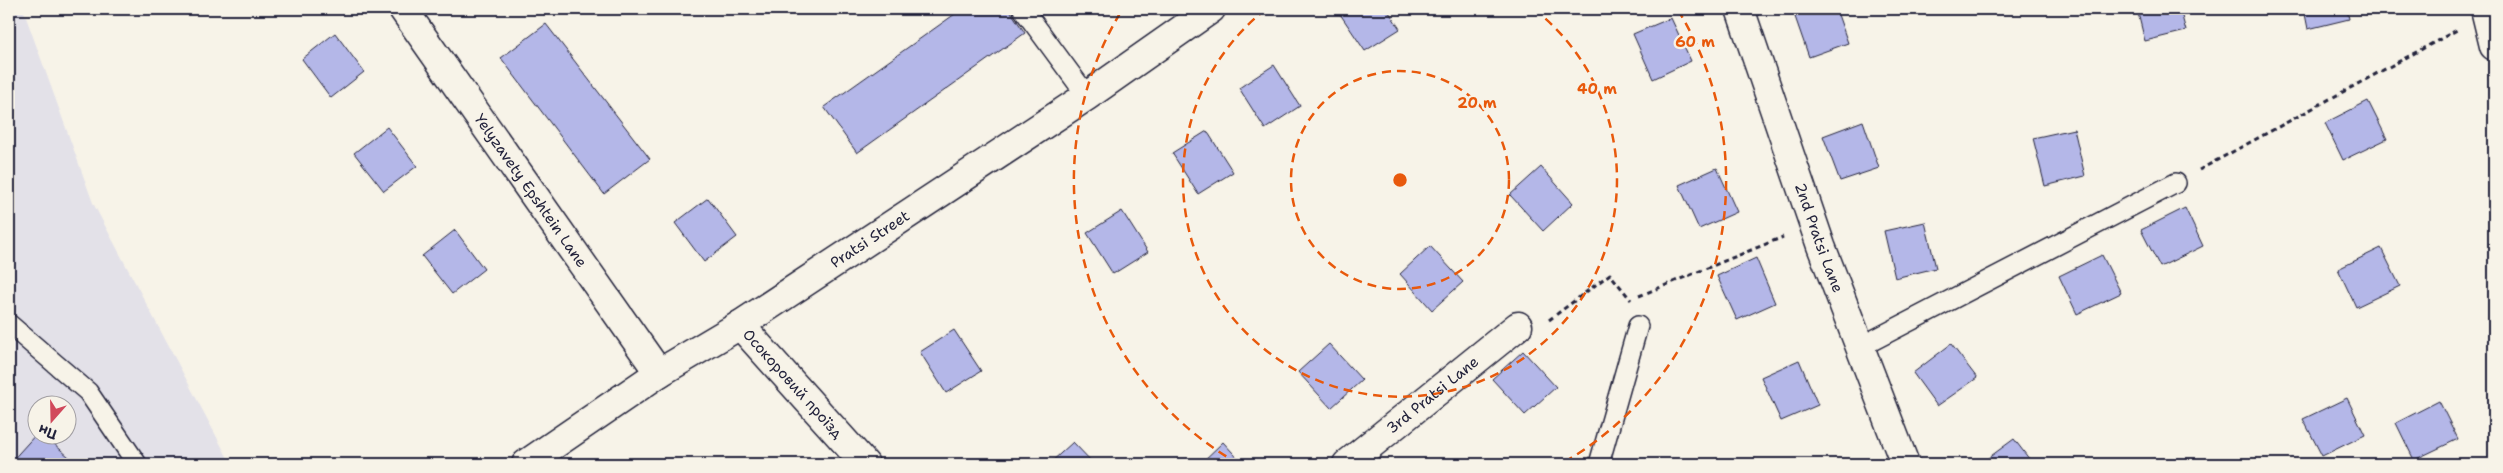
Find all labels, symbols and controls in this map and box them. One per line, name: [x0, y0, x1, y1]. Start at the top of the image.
text: 60 m: [1675, 32, 1715, 52]
text: 40 m: [1577, 79, 1617, 99]
text: 20 m: [1457, 93, 1497, 113]
street label: Yelyzavety Epshtein Lane: [470, 110, 592, 271]
centre of rings: [1391, 171, 1409, 189]
street label: 2nd Pratsi Lane: [1790, 180, 1848, 296]
street label: Pratsi Street: [827, 206, 913, 273]
street label: Осокоровий проїзд: [738, 325, 848, 443]
street label: 3rd Pratsi Lane: [1382, 352, 1483, 438]
north arrow: [28, 396, 78, 446]
text: Пн: [36, 421, 59, 444]

